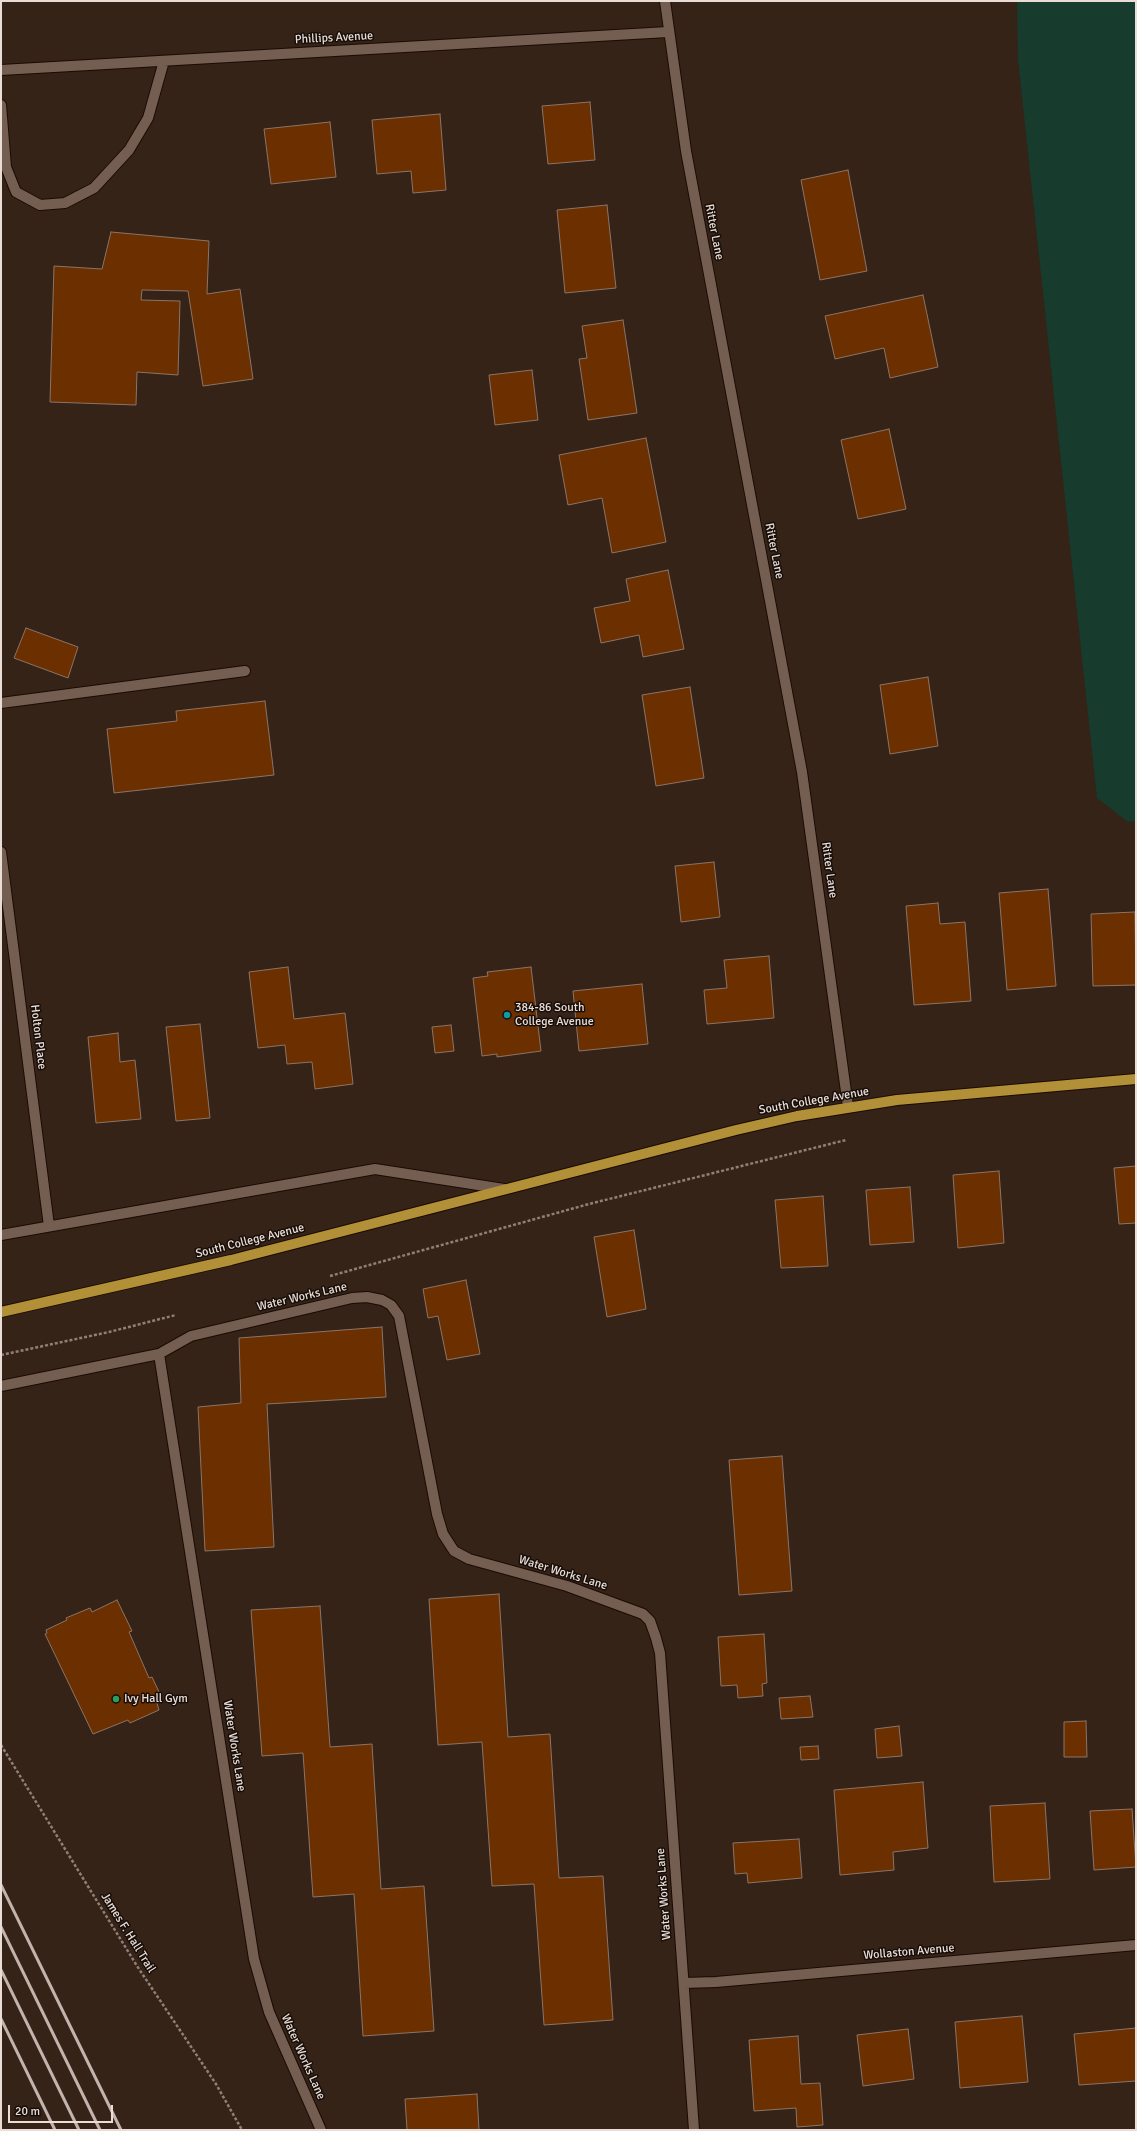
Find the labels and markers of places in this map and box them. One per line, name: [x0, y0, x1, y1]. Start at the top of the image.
place label: 384-86 South College Avenue: [515, 1001, 594, 1029]
marker: 384-86 South College Avenue: [502, 1010, 512, 1020]
place label: Ivy Hall Gym: [124, 1692, 188, 1706]
marker: Ivy Hall Gym: [111, 1694, 121, 1704]

